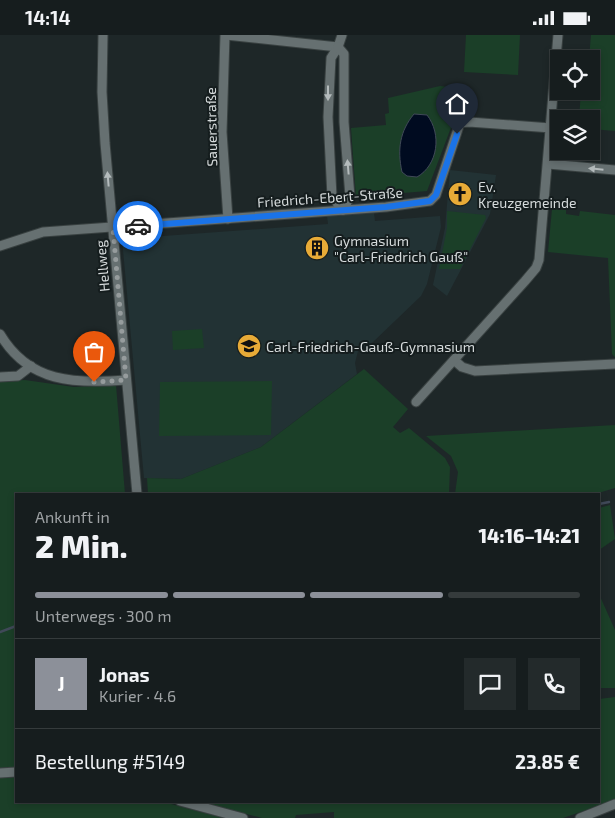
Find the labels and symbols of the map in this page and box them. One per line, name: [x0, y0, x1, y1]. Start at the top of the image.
pin: [436, 83, 478, 134]
one-way arrow: [324, 85, 332, 101]
street label: Sauerstraße: [202, 87, 220, 167]
one-way arrow: [344, 159, 352, 175]
one-way arrow: [588, 164, 604, 172]
one-way arrow: [104, 171, 112, 187]
place label: Ev. Kreuzgemeinde: [478, 178, 577, 211]
church icon: Ev. Kreuzgemeinde: [447, 181, 473, 207]
street label: Friedrich-Ebert-Straße: [257, 183, 403, 211]
courier: [113, 201, 163, 251]
place label: Gymnasium "Carl-Friedrich Gauß": [334, 232, 468, 265]
building icon: Gymnasium "Carl-Friedrich Gauß": [304, 235, 330, 261]
street label: Hellweg: [91, 239, 113, 293]
pin: [73, 331, 115, 382]
school or university icon: Carl-Friedrich-Gauß-Gymnasium: [236, 333, 262, 359]
place label: Carl-Friedrich-Gauß-Gymnasium: [266, 338, 475, 355]

